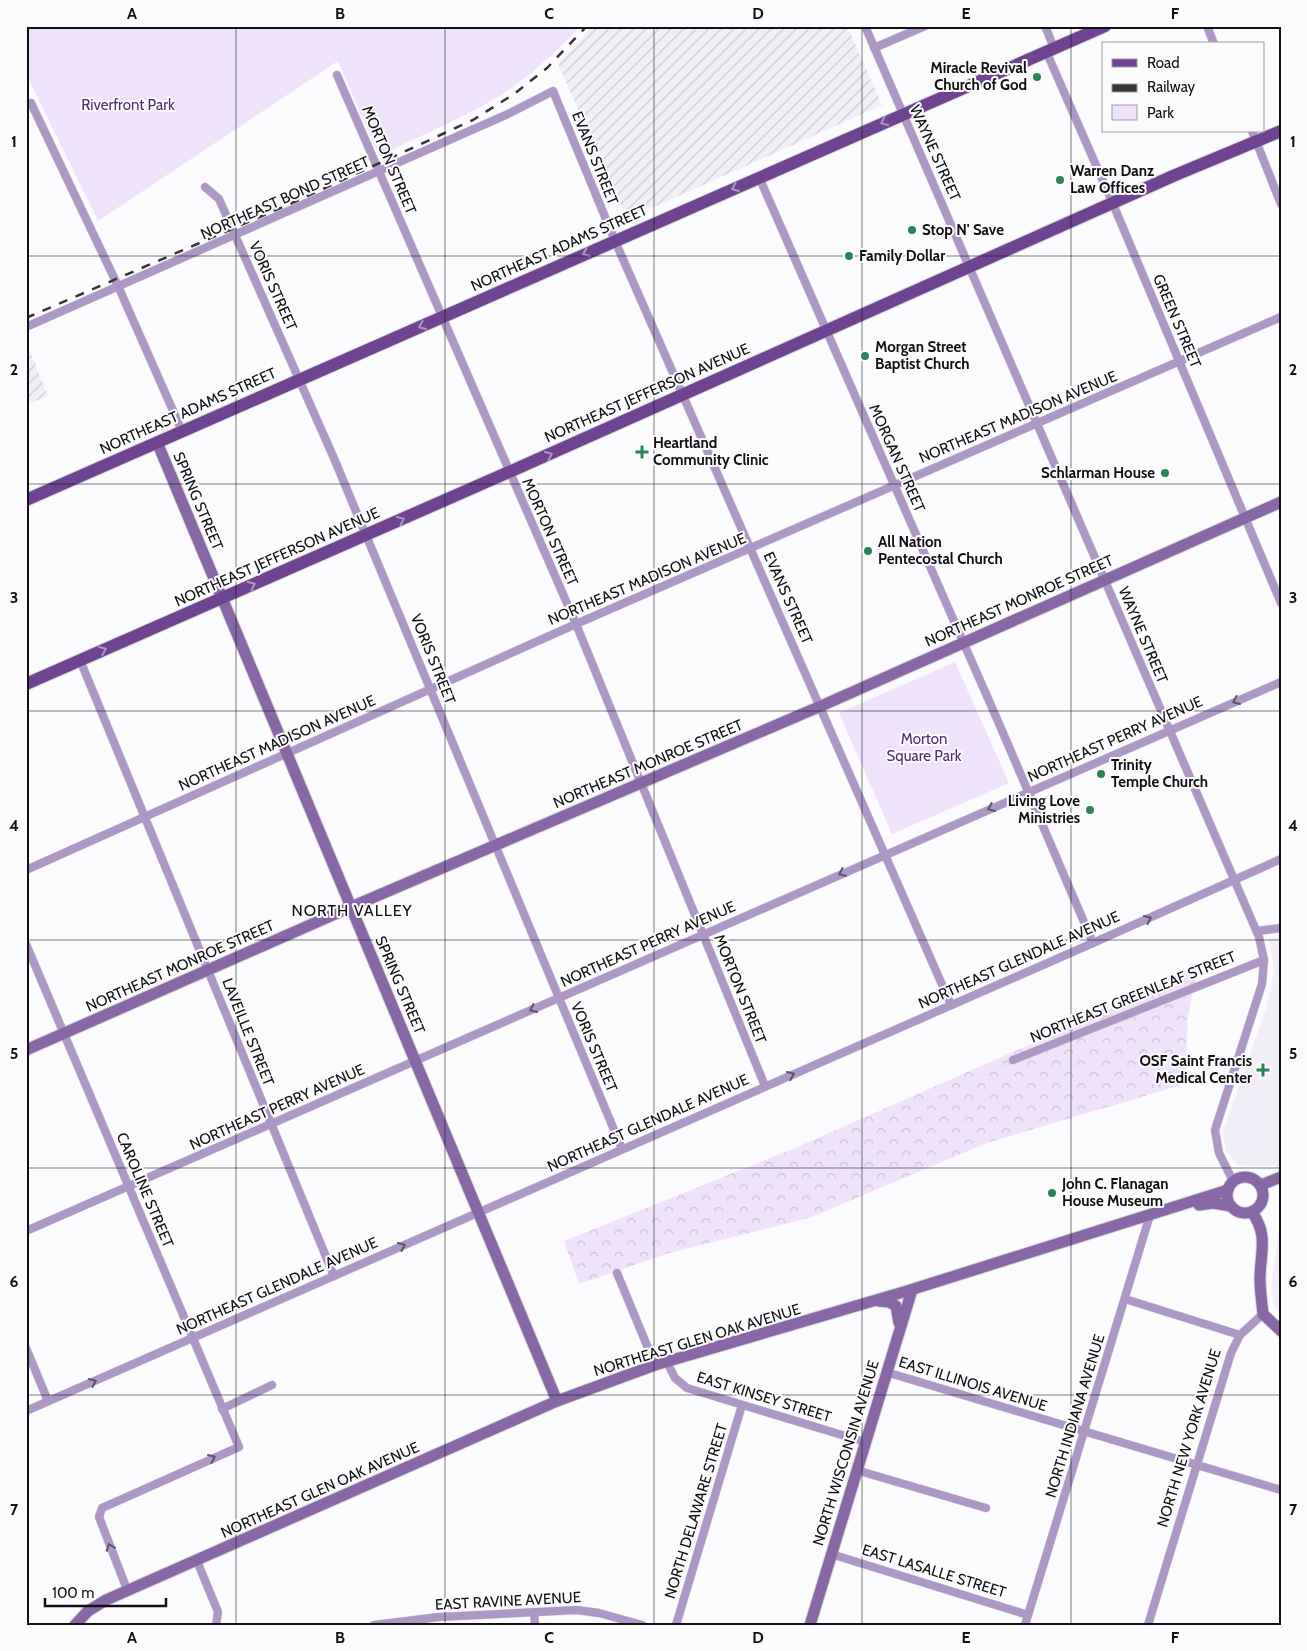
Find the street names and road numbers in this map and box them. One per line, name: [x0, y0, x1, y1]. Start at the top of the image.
street label: WAYNE STREET: [906, 102, 964, 204]
street label: MORTON STREET: [358, 103, 420, 217]
street label: EVANS STREET: [568, 109, 622, 207]
street label: NORTHEAST BOND STREET: [198, 153, 372, 243]
street label: NORTHEAST ADAMS STREET: [468, 201, 650, 295]
street label: VORIS STREET: [245, 239, 301, 333]
street label: GREEN STREET: [1149, 271, 1205, 371]
street label: NORTHEAST JEFFERSON AVENUE: [542, 340, 752, 446]
street label: NORTHEAST ADAMS STREET: [97, 364, 279, 458]
street label: NORTHEAST MADISON AVENUE: [916, 367, 1120, 467]
street label: MORGAN STREET: [865, 401, 929, 515]
street label: SPRING STREET: [169, 449, 227, 553]
street label: MORTON STREET: [518, 475, 582, 589]
street label: NORTHEAST JEFFERSON AVENUE: [172, 504, 382, 610]
street label: NORTHEAST MADISON AVENUE: [545, 529, 749, 629]
street label: EVANS STREET: [760, 549, 816, 647]
street label: NORTHEAST MONROE STREET: [922, 551, 1116, 651]
street label: WAYNE STREET: [1115, 584, 1171, 686]
street label: VORIS STREET: [407, 611, 459, 707]
street label: NORTHEAST MADISON AVENUE: [176, 691, 378, 795]
street label: NORTHEAST PERRY AVENUE: [1025, 692, 1205, 786]
street label: NORTHEAST MONROE STREET: [551, 716, 745, 812]
street label: NORTHEAST PERRY AVENUE: [558, 897, 738, 991]
street label: NORTHEAST GLENDALE AVENUE: [916, 907, 1122, 1013]
street label: NORTHEAST MONROE STREET: [83, 916, 277, 1016]
street label: MORTON STREET: [710, 932, 770, 1046]
street label: SPRING STREET: [371, 933, 429, 1037]
street label: NORTHEAST GREENLEAF STREET: [1028, 947, 1238, 1047]
street label: LAVEILLE STREET: [218, 976, 278, 1088]
street label: VORIS STREET: [567, 999, 621, 1095]
street label: NORTHEAST PERRY AVENUE: [187, 1060, 367, 1154]
street label: NORTHEAST GLENDALE AVENUE: [545, 1070, 751, 1176]
street label: CAROLINE STREET: [113, 1130, 177, 1250]
street label: NORTHEAST GLENDALE AVENUE: [174, 1233, 380, 1339]
street label: NORTHEAST GLEN OAK AVENUE: [591, 1300, 803, 1380]
street label: NORTH INDIANA AVENUE: [1042, 1332, 1108, 1500]
street label: NORTH NEW YORK AVENUE: [1153, 1347, 1225, 1529]
street label: EAST ILLINOIS AVENUE: [897, 1353, 1049, 1415]
street label: NORTH WISCONSIN AVENUE: [809, 1358, 883, 1548]
street label: EAST KINSEY STREET: [694, 1368, 834, 1426]
street label: NORTH DELAWARE STREET: [661, 1421, 731, 1601]
street label: NORTHEAST GLEN OAK AVENUE: [218, 1438, 422, 1542]
street label: EAST LASALLE STREET: [860, 1541, 1008, 1601]
street label: EAST RAVINE AVENUE: [435, 1588, 581, 1614]

